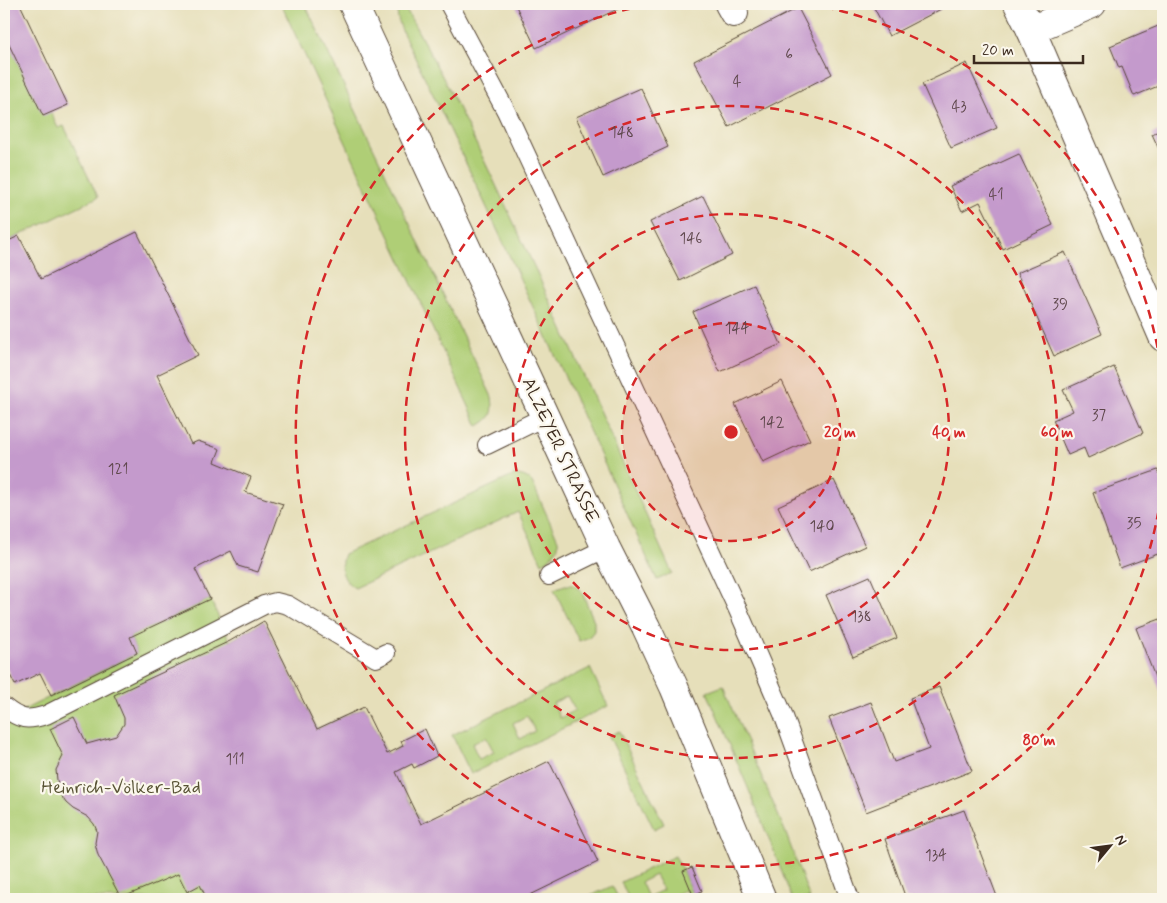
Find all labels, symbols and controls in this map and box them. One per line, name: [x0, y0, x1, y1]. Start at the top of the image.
scale bar: [974, 32, 1083, 64]
text: 20 m: [982, 41, 1014, 61]
house number: 6: [785, 45, 793, 65]
house number: 4: [733, 72, 742, 92]
house number: 43: [951, 97, 967, 117]
house number: 148: [610, 123, 634, 143]
house number: 41: [988, 185, 1004, 205]
house number: 146: [680, 229, 702, 249]
house number: 39: [1052, 295, 1068, 315]
house number: 144: [725, 319, 749, 339]
street label: ALZEYER STRASSE: [516, 374, 604, 527]
house number: 37: [1092, 406, 1107, 426]
house number: 142: [760, 413, 784, 433]
centre of rings: [722, 423, 740, 441]
text: 20 m: [824, 423, 856, 443]
text: 40 m: [932, 423, 966, 443]
text: 60 m: [1041, 423, 1073, 443]
house number: 121: [108, 460, 128, 480]
house number: 35: [1127, 514, 1141, 534]
house number: 140: [810, 517, 834, 537]
house number: 138: [850, 607, 872, 627]
text: 80 m: [1022, 731, 1056, 751]
house number: 111: [226, 750, 245, 770]
park label: Heinrich-Völker-Bad: [41, 776, 201, 800]
north arrow: [1084, 820, 1134, 870]
text: N: [1110, 832, 1131, 849]
house number: 134: [925, 846, 947, 866]

